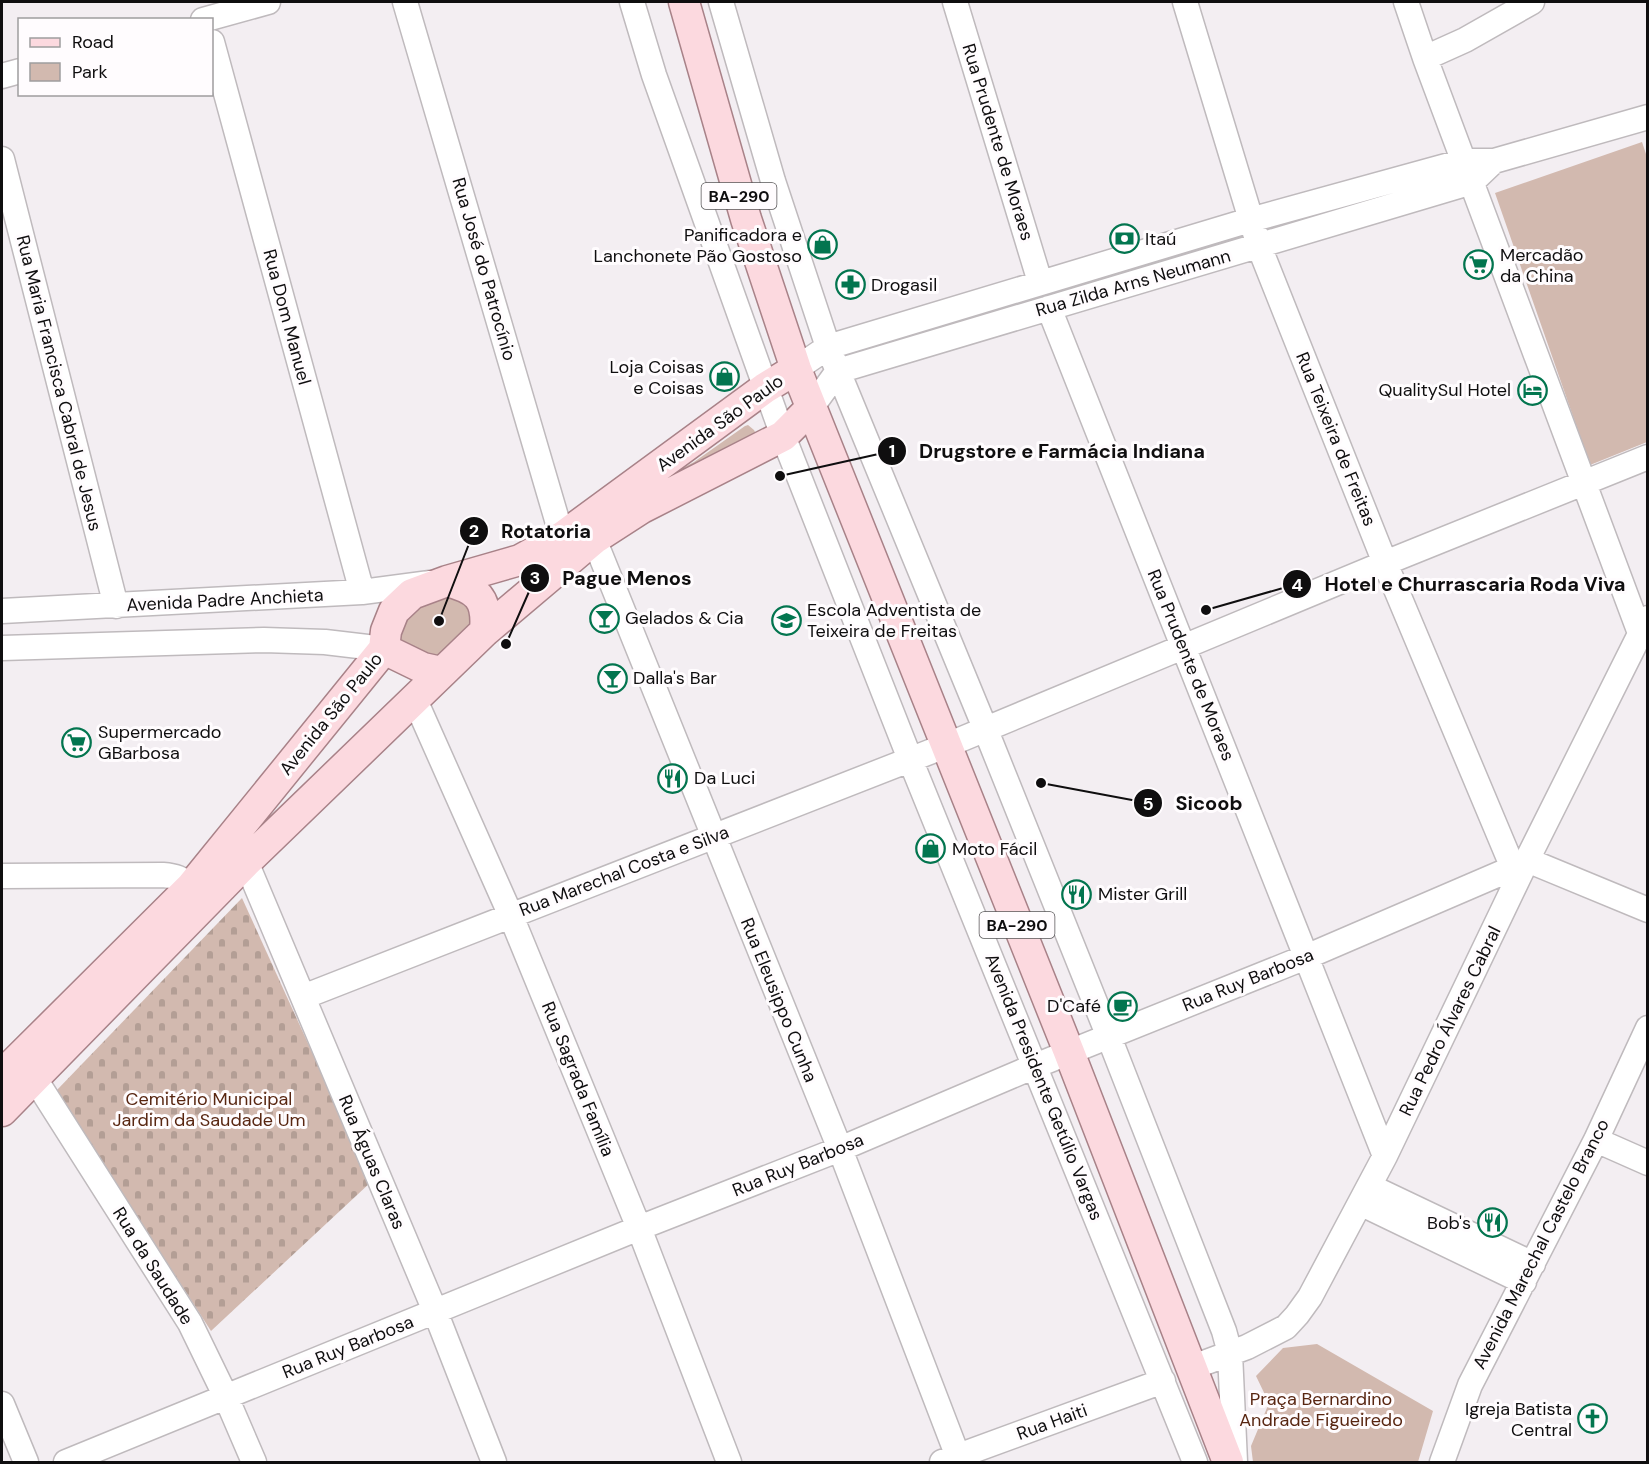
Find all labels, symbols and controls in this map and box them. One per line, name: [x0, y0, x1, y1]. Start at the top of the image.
legend: [18, 18, 213, 96]
text: Road: [72, 30, 114, 54]
street label: Rua Prudente de Moraes: [957, 41, 1039, 243]
text: Park: [72, 60, 108, 84]
street label: Rua José do Patrocínio: [446, 175, 522, 363]
road number: BA-290: [702, 183, 777, 209]
place label: Panificadora e Lanchonete Pão Gostoso: [594, 223, 802, 268]
bank icon: Itaú: [1108, 223, 1140, 255]
place label: Itaú: [1145, 227, 1176, 251]
shop icon: Panificadora e Lanchonete Pão Gostoso: [807, 229, 839, 261]
street label: Rua Maria Francisca Cabral de Jesus: [11, 233, 107, 533]
place label: Mercadão da China: [1500, 243, 1584, 288]
street label: Rua Zilda Arns Neumann: [1033, 244, 1233, 322]
street label: Rua Dom Manuel: [257, 247, 317, 387]
supermarket icon: Mercadão da China: [1463, 249, 1495, 281]
pharmacy icon: Drogasil: [834, 269, 866, 301]
place label: Drogasil: [871, 273, 937, 297]
street label: Rua Teixeira de Freitas: [1290, 348, 1382, 530]
place label: Loja Coisas e Coisas: [610, 355, 704, 400]
shop icon: Loja Coisas e Coisas: [709, 361, 741, 393]
street label: Avenida São Paulo: [652, 369, 788, 477]
hotel icon: QualitySul Hotel: [1516, 374, 1548, 406]
place label: QualitySul Hotel: [1378, 378, 1511, 402]
callout: Drugstore e Farmácia Indiana: [877, 432, 1217, 470]
text: Drugstore e Farmácia Indiana: [919, 438, 1205, 464]
text: 1: [889, 439, 895, 463]
callout: Rotatoria: [459, 512, 603, 550]
text: Rotatoria: [501, 518, 591, 544]
text: 2: [469, 519, 479, 543]
callout: Pague Menos: [520, 559, 703, 597]
text: Pague Menos: [562, 565, 692, 591]
callout: Hotel e Churrascaria Roda Viva: [1282, 565, 1637, 603]
text: 3: [530, 566, 540, 590]
street label: Rua Prudente de Moraes: [1142, 566, 1240, 764]
text: Hotel e Churrascaria Roda Viva: [1324, 571, 1626, 597]
text: 4: [1291, 573, 1303, 597]
street label: Avenida Padre Anchieta: [126, 583, 324, 617]
place label: Escola Adventista de Teixeira de Freitas: [807, 598, 981, 643]
bar icon: Gelados & Cia: [588, 602, 620, 634]
school or university icon: Escola Adventista de Teixeira de Freitas: [770, 604, 802, 636]
place label: Gelados & Cia: [625, 606, 743, 630]
street label: Avenida São Paulo: [274, 648, 388, 780]
bar icon: Dalla's Bar: [596, 662, 628, 694]
place label: Dalla's Bar: [633, 666, 717, 690]
place label: Supermercado GBarbosa: [98, 720, 222, 765]
supermarket icon: Supermercado GBarbosa: [61, 726, 93, 758]
restaurant icon: Da Luci: [657, 762, 689, 794]
place label: Da Luci: [694, 766, 755, 790]
callout: Sicoob: [1133, 784, 1254, 822]
text: Sicoob: [1175, 790, 1243, 816]
text: 5: [1142, 792, 1154, 816]
street label: Rua Marechal Costa e Silva: [516, 820, 732, 922]
shop icon: Moto Fácil: [915, 833, 947, 865]
place label: Moto Fácil: [952, 837, 1037, 861]
restaurant icon: Mister Grill: [1061, 878, 1093, 910]
place label: Mister Grill: [1098, 882, 1187, 906]
road number: BA-290: [980, 912, 1054, 938]
street label: Rua Eleusippo Cunha: [735, 914, 823, 1086]
street label: Rua Pedro Álvares Cabral: [1394, 922, 1506, 1120]
street label: Rua Ruy Barbosa: [1179, 943, 1317, 1017]
street label: Avenida Presidente Getúlio Vargas: [979, 950, 1109, 1224]
cafe icon: D'Café: [1106, 990, 1138, 1022]
place label: D'Café: [1047, 994, 1101, 1018]
street label: Rua Sagrada Família: [536, 998, 620, 1160]
park label: Cemitério Municipal Jardim da Saudade Um: [112, 1087, 306, 1132]
street label: Rua Águas Claras: [333, 1091, 411, 1233]
street label: Avenida Marechal Castelo Branco: [1467, 1115, 1615, 1373]
street label: Rua Ruy Barbosa: [729, 1128, 867, 1202]
street label: Rua da Saudade: [107, 1203, 199, 1329]
restaurant icon: Bob's: [1476, 1207, 1508, 1239]
place label: Bob's: [1427, 1211, 1471, 1235]
street label: Rua Ruy Barbosa: [279, 1310, 417, 1384]
park label: Praça Bernardino Andrade Figueiredo: [1239, 1387, 1403, 1432]
place label: Igreja Batista Central: [1465, 1397, 1572, 1442]
street label: Rua Haiti: [1013, 1398, 1091, 1446]
church icon: Igreja Batista Central: [1577, 1403, 1609, 1435]

